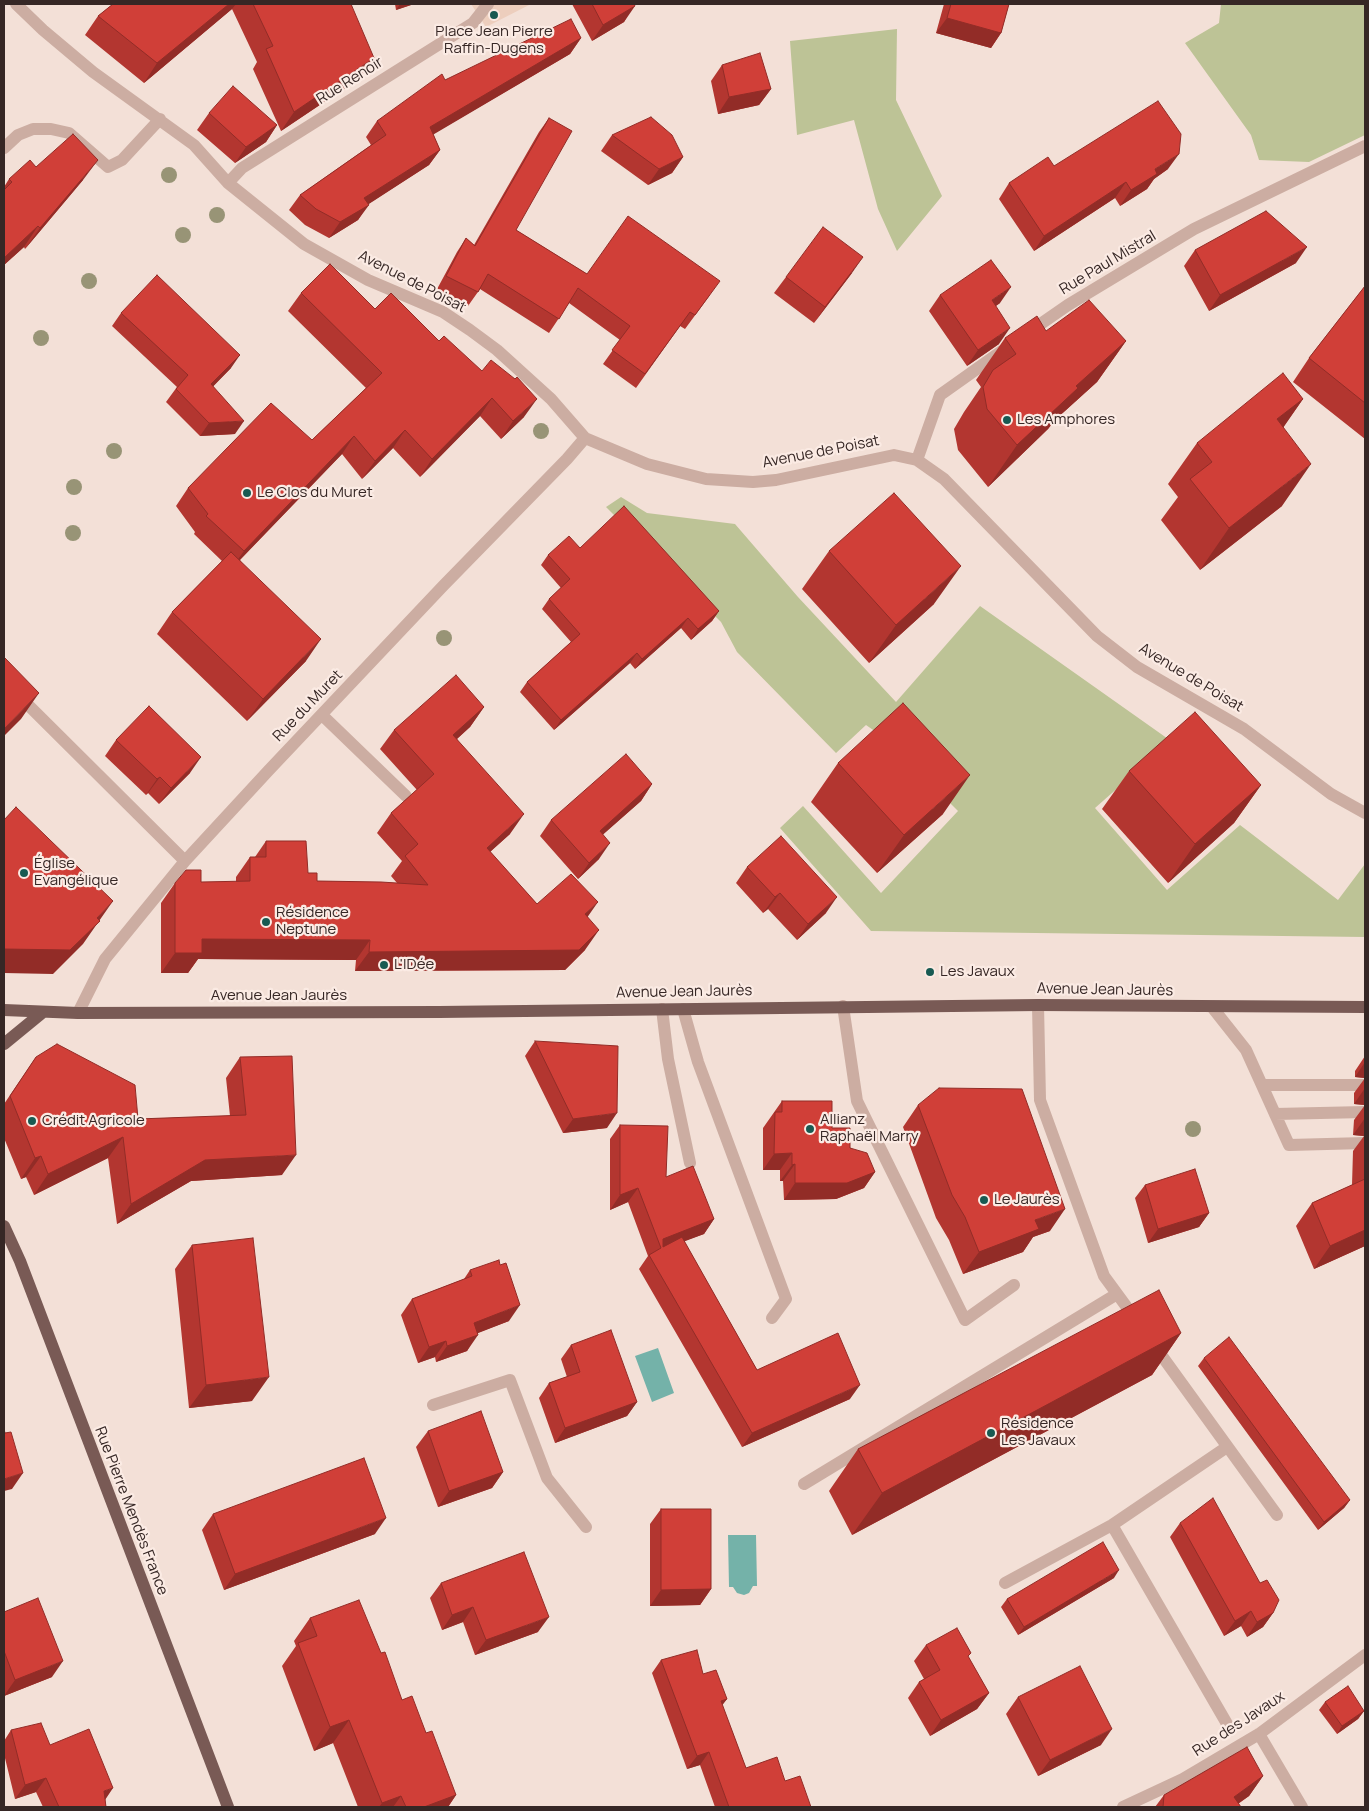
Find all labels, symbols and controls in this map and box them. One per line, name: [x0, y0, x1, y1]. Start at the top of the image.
marker: Place Jean Pierre Raffin-Dugens: [488, 9, 500, 21]
place label: Place Jean Pierre Raffin-Dugens: [435, 23, 553, 58]
street label: Rue Renoir: [314, 54, 386, 108]
street label: Rue Paul Mistral: [1056, 227, 1160, 299]
street label: Avenue de Poisat: [355, 247, 469, 317]
place label: Les Amphores: [1017, 411, 1115, 429]
marker: Les Amphores: [1001, 414, 1013, 426]
street label: Avenue de Poisat: [761, 432, 881, 472]
place label: Le Clos du Muret: [257, 484, 373, 502]
marker: Le Clos du Muret: [241, 487, 253, 499]
street label: Avenue de Poisat: [1136, 640, 1246, 716]
street label: Rue du Muret: [269, 666, 347, 746]
place label: Église Evangélique: [34, 855, 118, 890]
marker: Église Evangélique: [18, 867, 30, 879]
place label: Résidence Neptune: [276, 904, 349, 939]
marker: Résidence Neptune: [260, 916, 272, 928]
place label: L'IDée: [394, 956, 434, 974]
marker: L'IDée: [378, 959, 390, 971]
place label: Les Javaux: [940, 963, 1015, 981]
marker: Les Javaux: [924, 966, 936, 978]
street label: Avenue Jean Jaurès: [1037, 980, 1173, 1000]
street label: Avenue Jean Jaurès: [616, 982, 752, 1002]
street label: Avenue Jean Jaurès: [211, 987, 347, 1005]
place label: Allianz Raphaël Marry: [820, 1111, 919, 1146]
place label: Crédit Agricole: [42, 1112, 145, 1130]
marker: Crédit Agricole: [26, 1115, 38, 1127]
marker: Allianz Raphaël Marry: [804, 1123, 816, 1135]
place label: Le Jaurès: [994, 1191, 1060, 1209]
marker: Le Jaurès: [978, 1194, 990, 1206]
place label: Résidence Les Javaux: [1001, 1415, 1076, 1450]
street label: Rue Pierre Mendès France: [90, 1424, 172, 1598]
marker: Résidence Les Javaux: [985, 1427, 997, 1439]
street label: Rue des Javaux: [1190, 1688, 1288, 1760]

